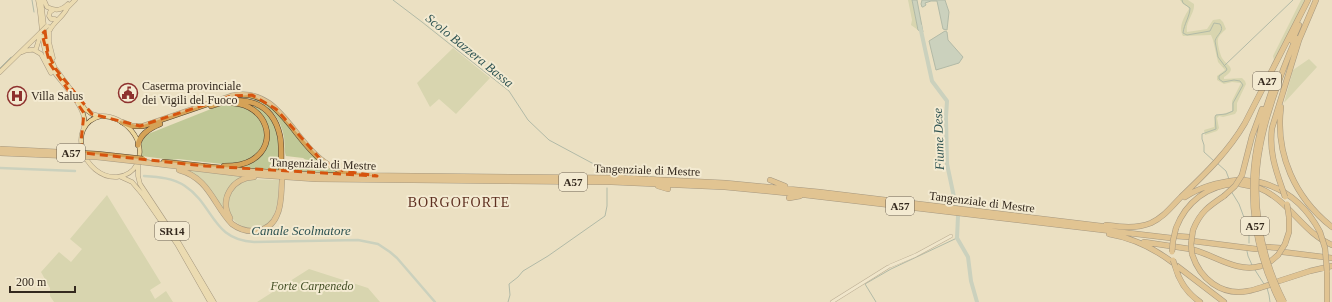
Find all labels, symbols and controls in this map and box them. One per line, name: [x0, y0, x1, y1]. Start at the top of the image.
water label: Scolo Bazzera Bassa: [423, 10, 517, 91]
road number: A27: [1253, 72, 1281, 90]
place label: Caserma provinciale dei Vigili del Fuoco: [142, 79, 241, 107]
public building icon: Caserma provinciale dei Vigili del Fuoco: [117, 82, 139, 104]
hospital icon: Villa Salus: [6, 85, 28, 107]
place label: Villa Salus: [31, 89, 84, 103]
water label: Fiume Dese: [930, 107, 947, 171]
road number: A57: [57, 144, 85, 162]
street label: Tangenziale di Mestre: [270, 155, 376, 173]
street label: Tangenziale di Mestre: [594, 161, 700, 179]
road number: A57: [559, 173, 587, 191]
street label: Tangenziale di Mestre: [928, 189, 1036, 215]
district label: BORGOFORTE: [408, 195, 510, 210]
road number: A57: [886, 197, 914, 215]
road number: A57: [1241, 217, 1269, 235]
road number: SR14: [155, 222, 189, 240]
water label: Canale Scolmatore: [251, 223, 351, 238]
scale bar: [10, 268, 75, 294]
text: 200 m: [16, 275, 47, 289]
park label: Forte Carpenedo: [270, 279, 354, 293]

